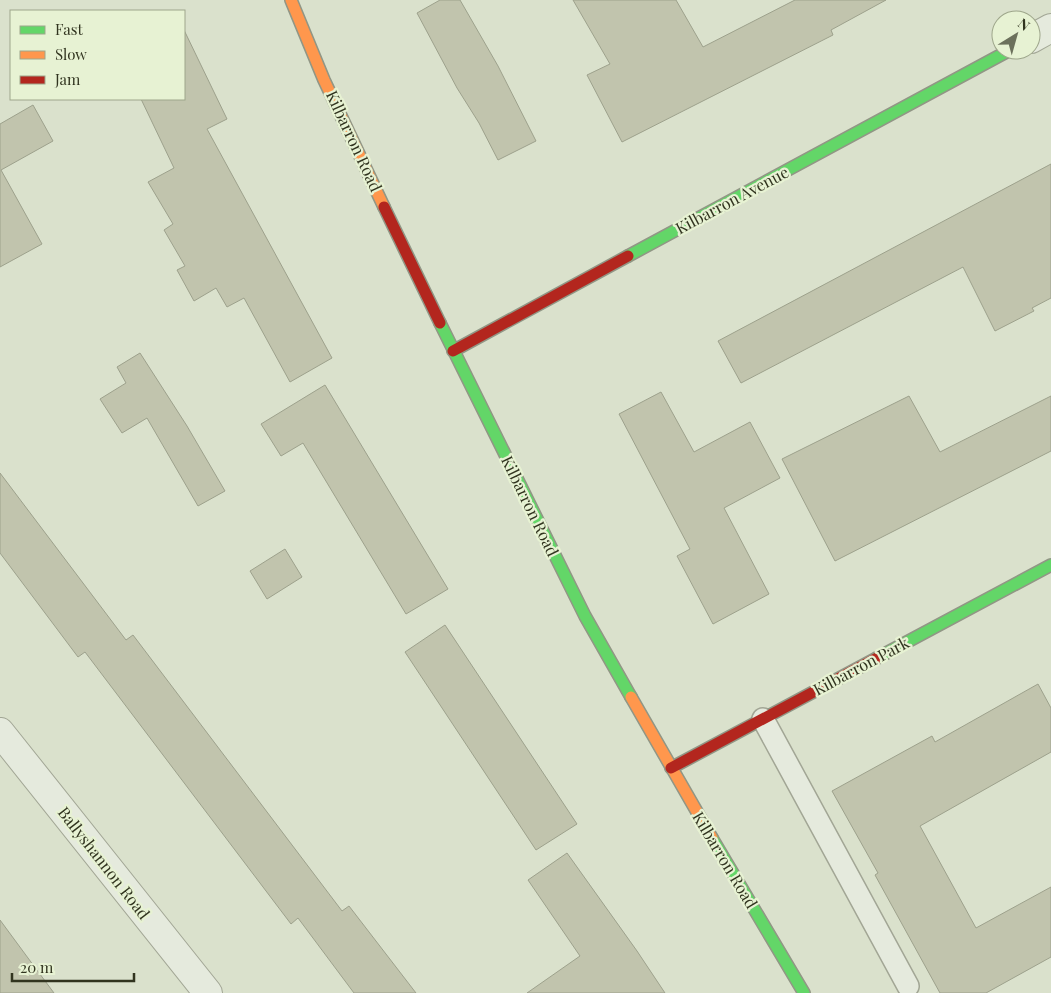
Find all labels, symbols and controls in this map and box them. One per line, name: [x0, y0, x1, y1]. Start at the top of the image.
legend: [10, 10, 185, 100]
north arrow: [991, 10, 1041, 60]
text: N: [1014, 14, 1034, 35]
text: Fast: [55, 19, 84, 39]
text: Slow: [55, 44, 87, 64]
text: Jam: [54, 69, 81, 89]
street label: Kilbarron Road: [322, 87, 387, 195]
street label: Kilbarron Avenue: [672, 161, 792, 238]
street label: Kilbarron Road: [497, 452, 564, 560]
street label: Kilbarron Park: [809, 631, 913, 700]
street label: Ballyshannon Road: [54, 802, 155, 923]
street label: Kilbarron Road: [688, 807, 763, 912]
scale bar: [12, 950, 135, 982]
text: 20 m: [20, 957, 54, 977]

